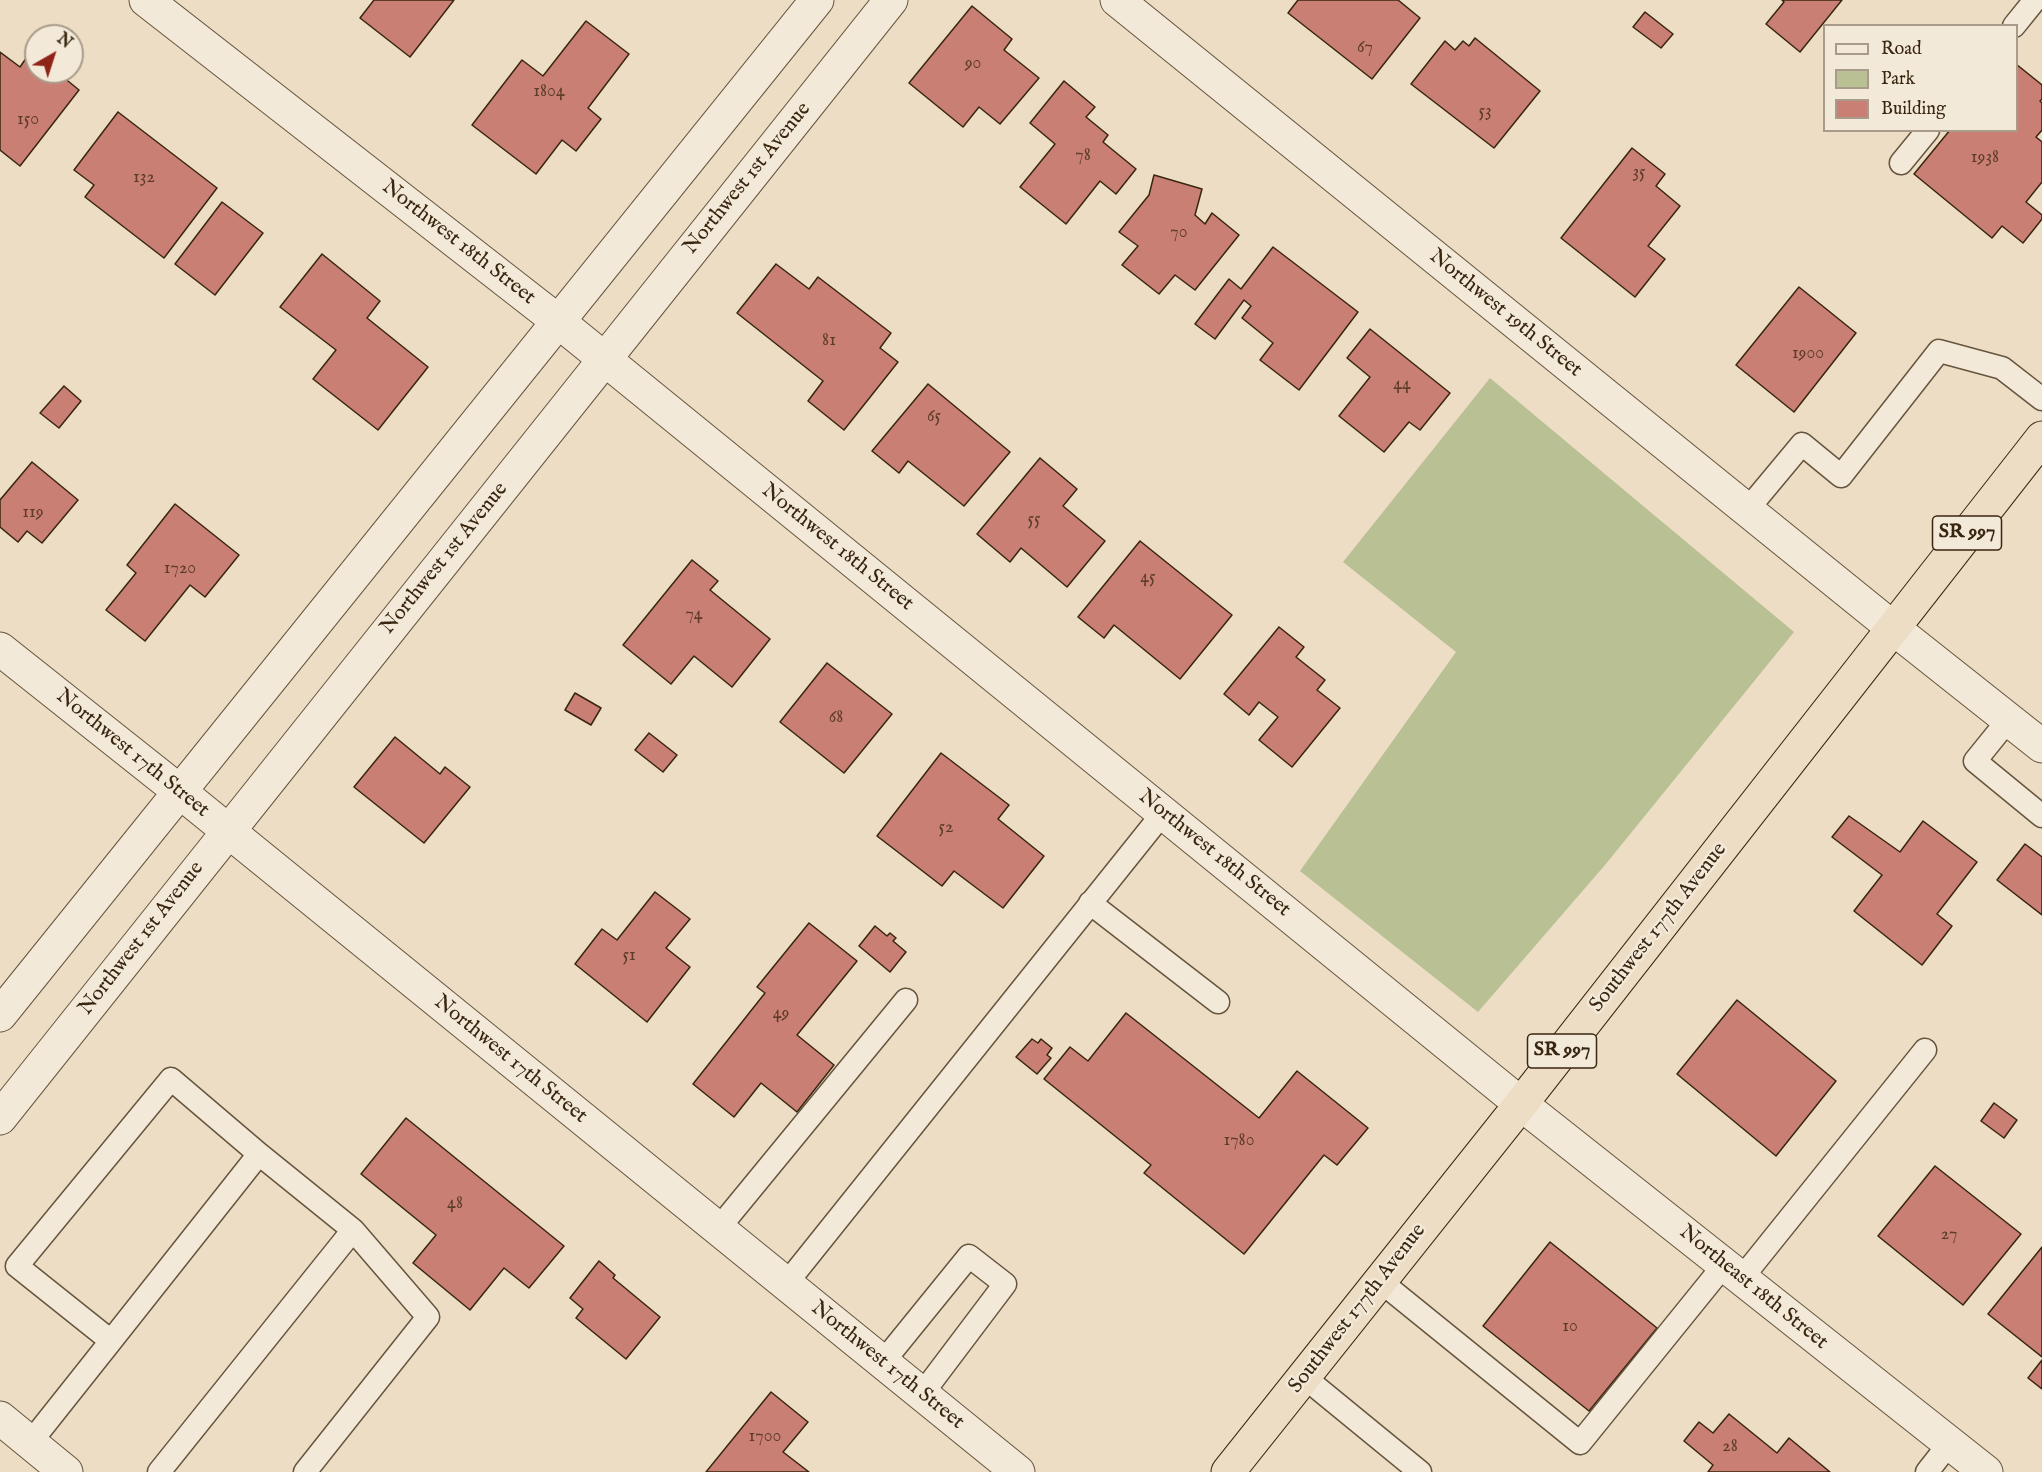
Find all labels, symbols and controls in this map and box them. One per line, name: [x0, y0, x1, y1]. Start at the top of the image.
north arrow: [24, 24, 84, 84]
legend: [1823, 24, 2018, 132]
text: N: [52, 29, 76, 54]
house number: 67: [1357, 37, 1373, 59]
text: Road: [1881, 38, 1922, 61]
house number: 90: [965, 53, 981, 75]
text: Park: [1881, 68, 1915, 91]
house number: 1804: [533, 81, 565, 103]
street label: Northwest 1st Avenue: [679, 98, 817, 260]
text: Building: [1881, 98, 1946, 121]
house number: 53: [1478, 101, 1492, 123]
house number: 150: [17, 109, 39, 131]
house number: 78: [1075, 145, 1091, 167]
house number: 1938: [1971, 147, 1999, 169]
house number: 35: [1632, 162, 1646, 184]
house number: 132: [133, 167, 155, 189]
street label: Northwest 18th Street: [376, 175, 540, 311]
house number: 70: [1170, 222, 1188, 244]
street label: Northwest 19th Street: [1424, 245, 1586, 383]
house number: 81: [822, 330, 836, 352]
house number: 1900: [1792, 343, 1824, 365]
house number: 44: [1393, 374, 1411, 396]
house number: 65: [927, 406, 941, 428]
street label: Northwest 1st Avenue: [376, 478, 514, 640]
street label: Northwest 18th Street: [756, 479, 918, 617]
house number: 119: [22, 502, 44, 524]
house number: 55: [1027, 509, 1041, 531]
road number: SR 997: [1932, 516, 2002, 550]
house number: 1720: [164, 558, 196, 580]
house number: 45: [1140, 567, 1156, 589]
house number: 74: [685, 604, 703, 626]
street label: Northwest 17th Street: [50, 684, 214, 824]
house number: 68: [829, 707, 843, 729]
street label: Northwest 18th Street: [1133, 785, 1295, 923]
house number: 52: [939, 817, 953, 839]
street label: Southwest 177th Avenue: [1585, 838, 1733, 1018]
street label: Northwest 1st Avenue: [74, 857, 210, 1021]
house number: 51: [622, 945, 636, 967]
street label: Northwest 17th Street: [428, 990, 592, 1130]
house number: 49: [773, 1003, 789, 1025]
road number: SR 997: [1528, 1034, 1596, 1068]
house number: 1780: [1223, 1130, 1255, 1152]
house number: 48: [447, 1193, 463, 1215]
street label: Southwest 177th Avenue: [1284, 1219, 1432, 1399]
street label: Northeast 18th Street: [1674, 1220, 1832, 1356]
house number: 27: [1941, 1224, 1957, 1246]
street label: Northwest 17th Street: [805, 1296, 969, 1436]
house number: 10: [1562, 1316, 1578, 1338]
house number: 1700: [749, 1426, 781, 1448]
house number: 28: [1722, 1436, 1738, 1458]

